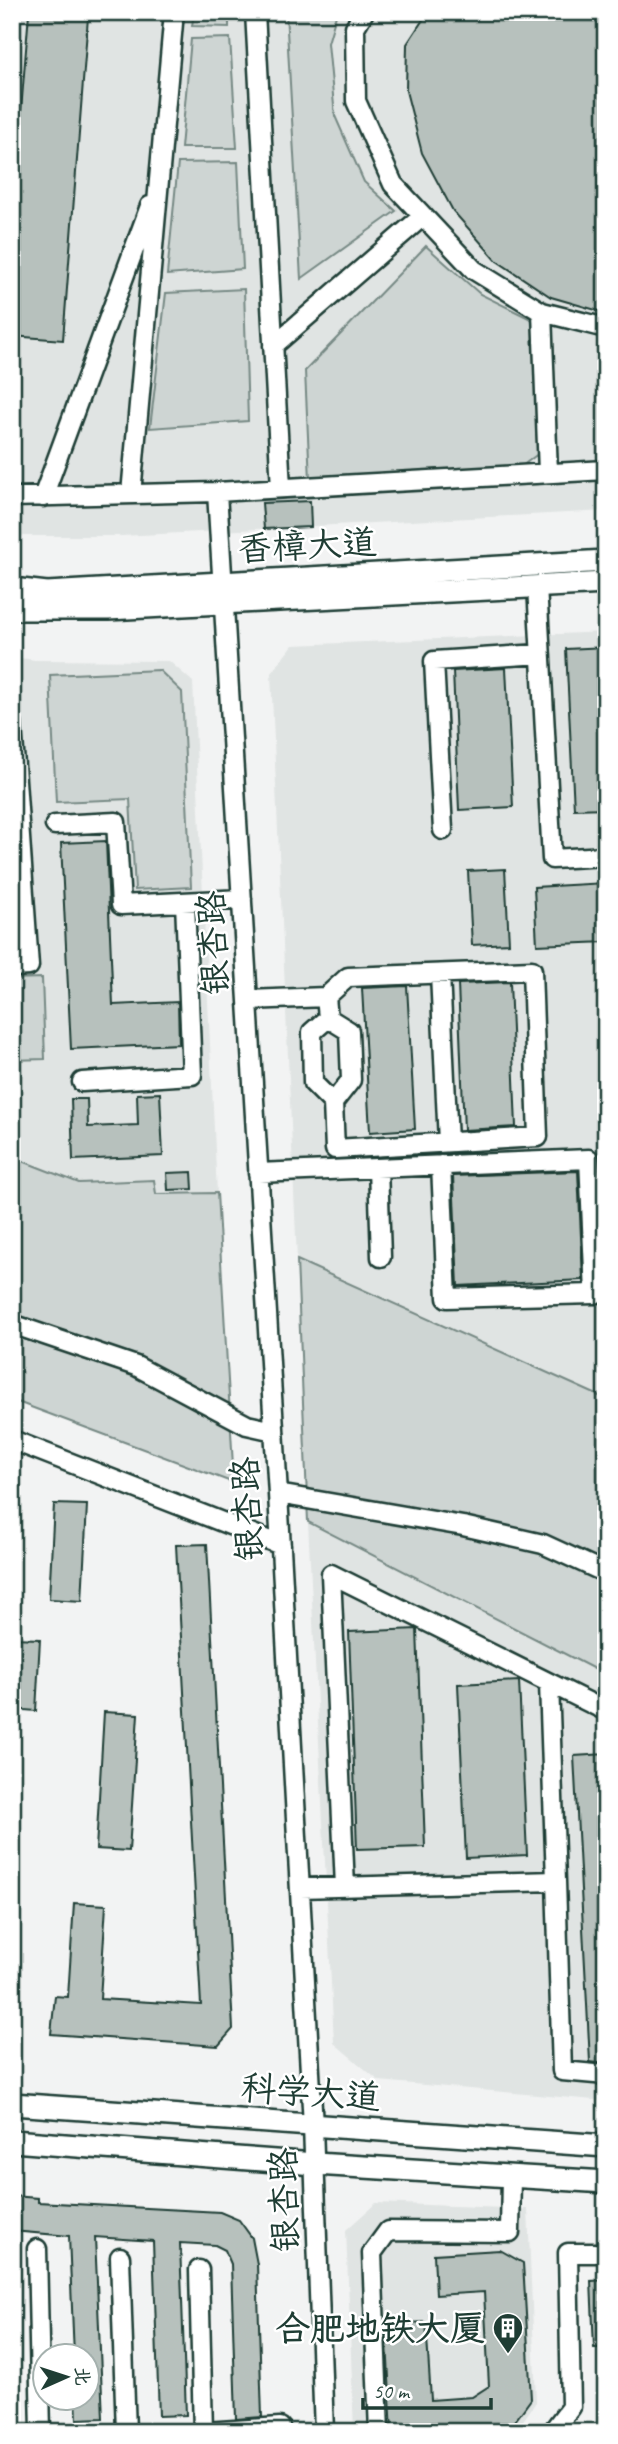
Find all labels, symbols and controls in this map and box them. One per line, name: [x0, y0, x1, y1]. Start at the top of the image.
street label: 香樟大道: [236, 519, 378, 572]
street label: 银杏路: [188, 889, 239, 997]
street label: 银杏路: [222, 1455, 273, 1563]
street label: 科学大道: [240, 2065, 382, 2120]
street label: 银杏路: [260, 2147, 309, 2253]
place label: 合肥地铁大厦: [275, 2306, 485, 2351]
building icon: 合肥地铁大厦: [491, 2311, 525, 2355]
north arrow: [32, 2342, 102, 2412]
text: 北: [69, 2366, 94, 2386]
scale bar: [363, 2367, 490, 2411]
text: 50 m: [373, 2378, 411, 2404]

